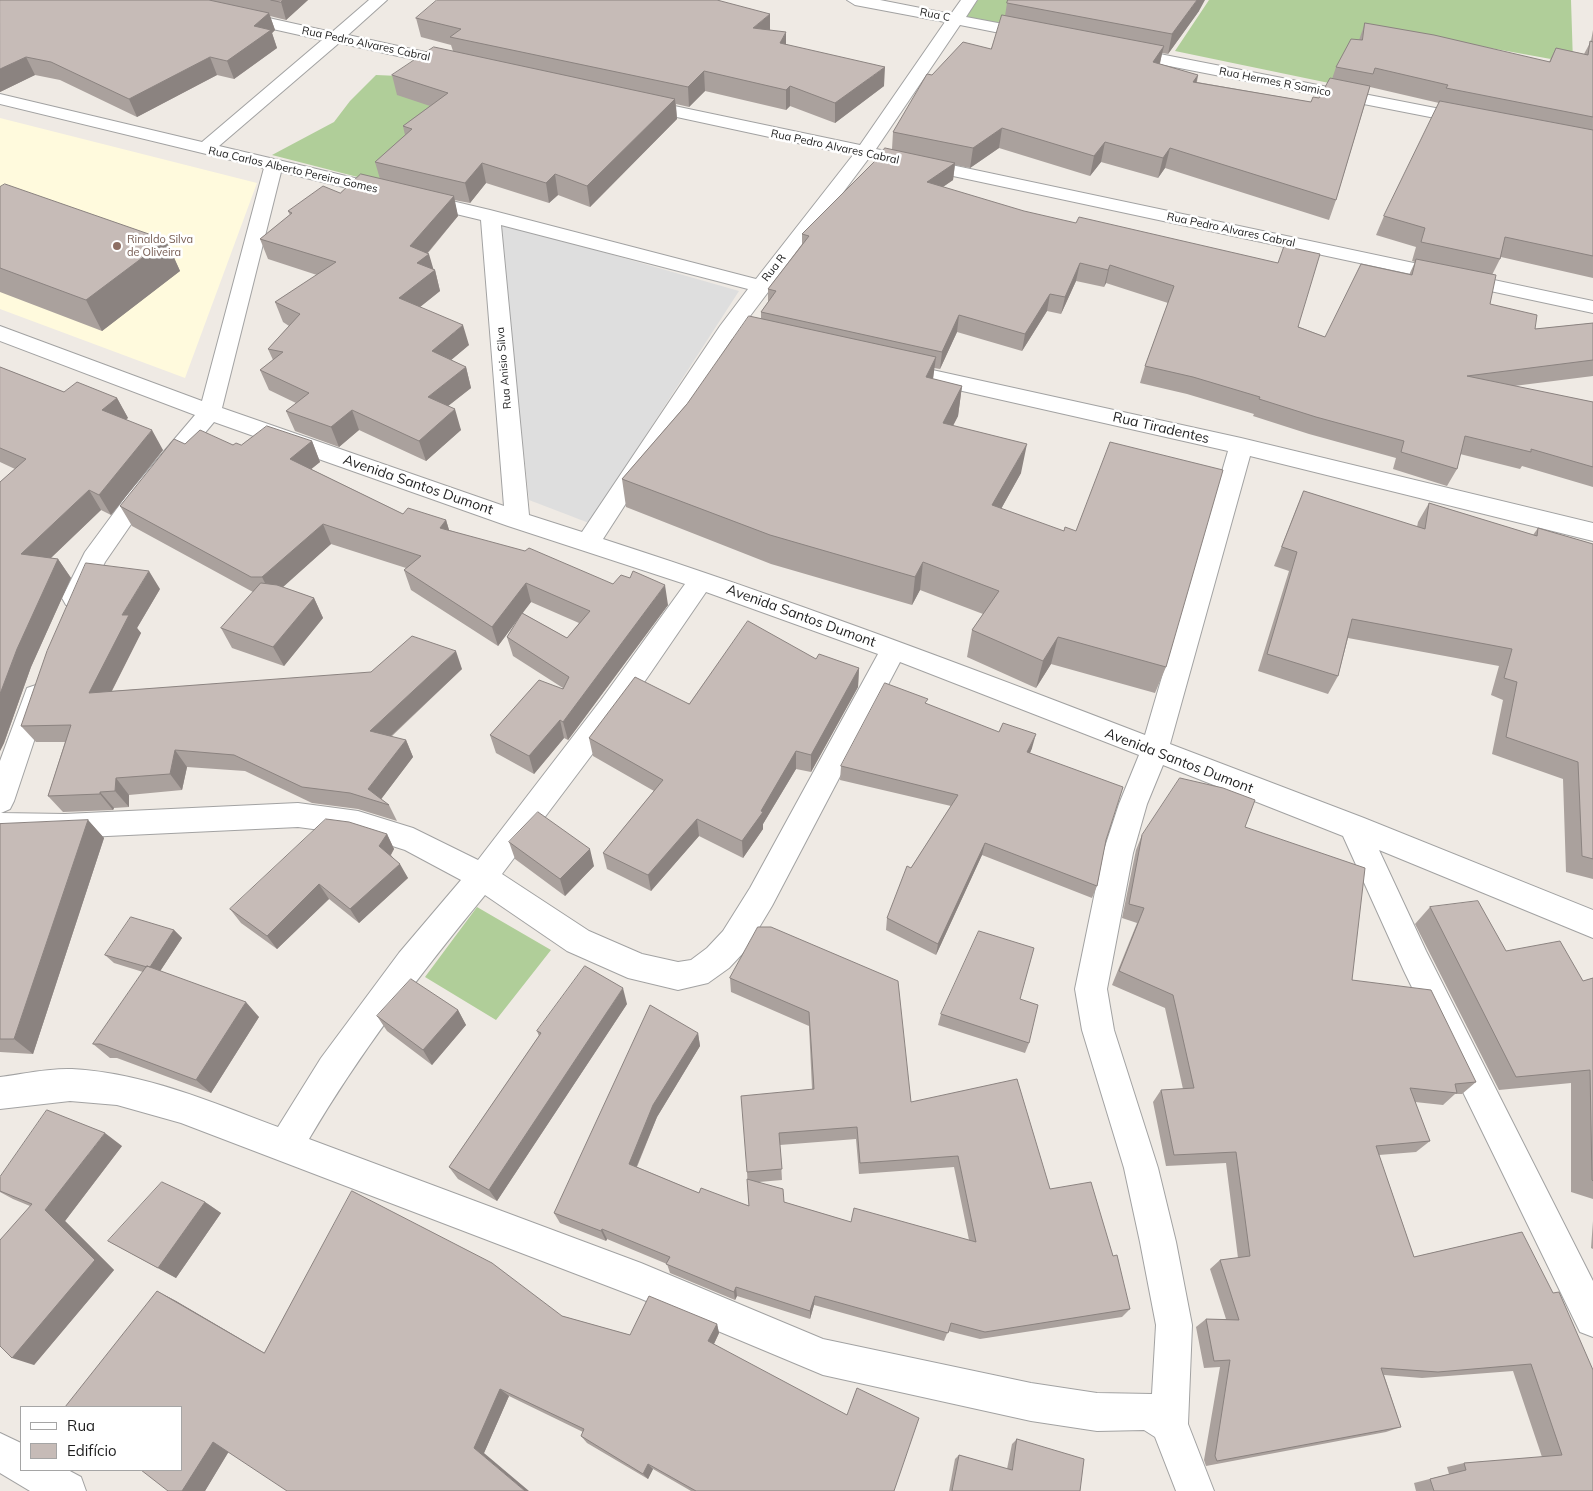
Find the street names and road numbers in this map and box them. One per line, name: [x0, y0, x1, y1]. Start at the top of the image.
street label: Rua C: [919, 6, 951, 24]
street label: Rua Pedro Alvares Cabral: [301, 24, 431, 64]
street label: Rua Hermes R Samico: [1218, 65, 1332, 99]
street label: Rua Pedro Alvares Cabral: [770, 127, 900, 167]
street label: Rua Carlos Alberto Pereira Gomes: [207, 144, 379, 196]
street label: Rua Pedro Alvares Cabral: [1166, 210, 1296, 250]
street label: Rua R: [759, 252, 789, 284]
street label: Rua Anisio Silva: [494, 326, 514, 410]
street label: Rua Tiradentes: [1111, 409, 1211, 447]
street label: Avenida Santos Dumont: [341, 451, 495, 519]
street label: Avenida Santos Dumont: [724, 581, 878, 651]
street label: Avenida Santos Dumont: [1102, 725, 1256, 797]

